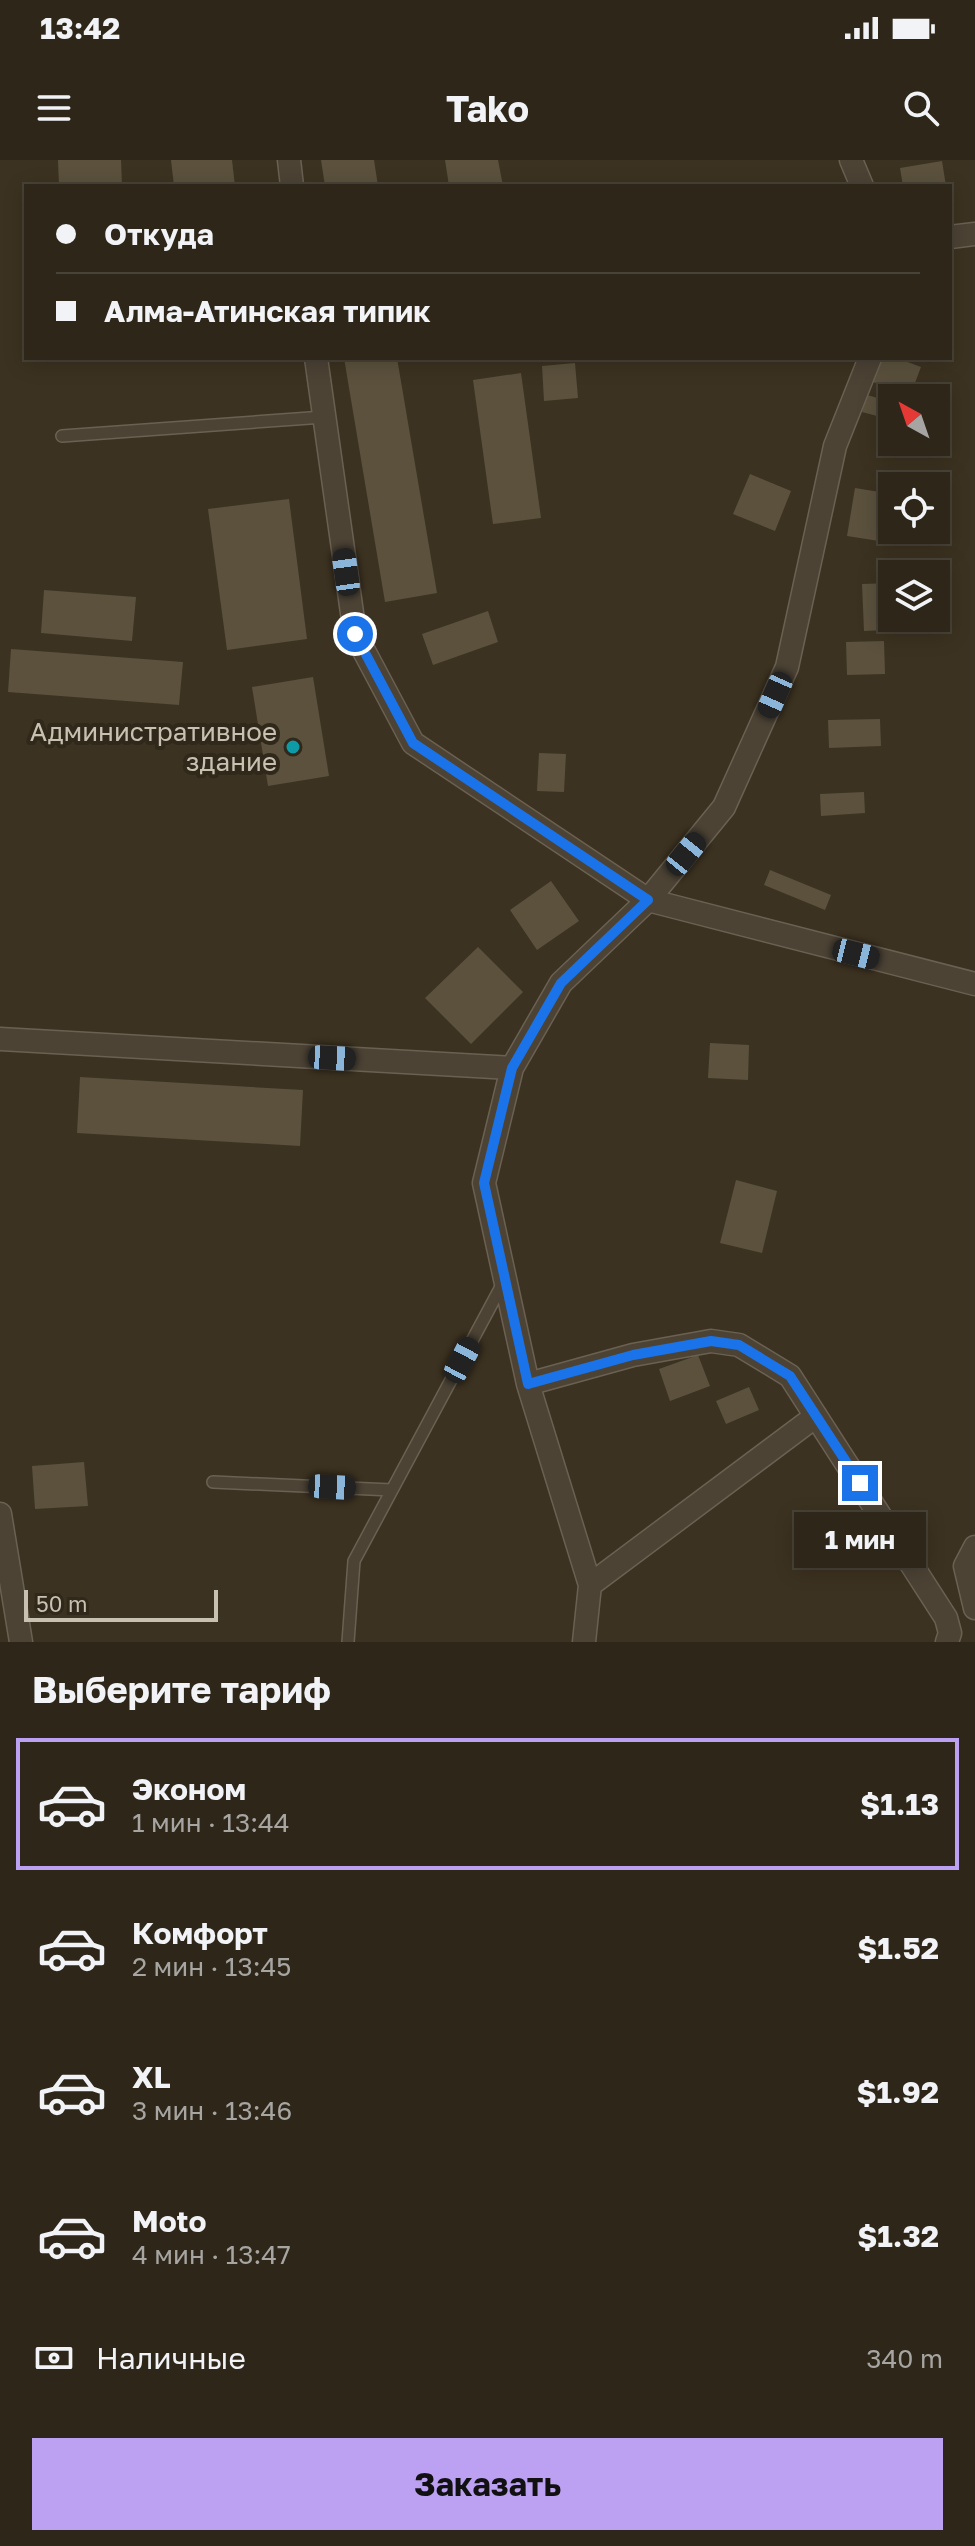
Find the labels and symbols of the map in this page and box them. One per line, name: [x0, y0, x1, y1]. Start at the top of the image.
north arrow: [878, 384, 950, 456]
car: [331, 547, 361, 597]
route start: [337, 616, 373, 652]
car: [754, 668, 796, 722]
place label: Административное здание: [30, 716, 277, 777]
marker: Административное здание: [284, 738, 302, 756]
car: [662, 828, 710, 880]
car: [830, 937, 882, 971]
car: [307, 1045, 357, 1071]
car: [440, 1333, 484, 1387]
route end: [842, 1465, 878, 1501]
car: [307, 1474, 357, 1500]
callout: 1 мин: [794, 1511, 926, 1567]
scale bar: [24, 1586, 218, 1622]

